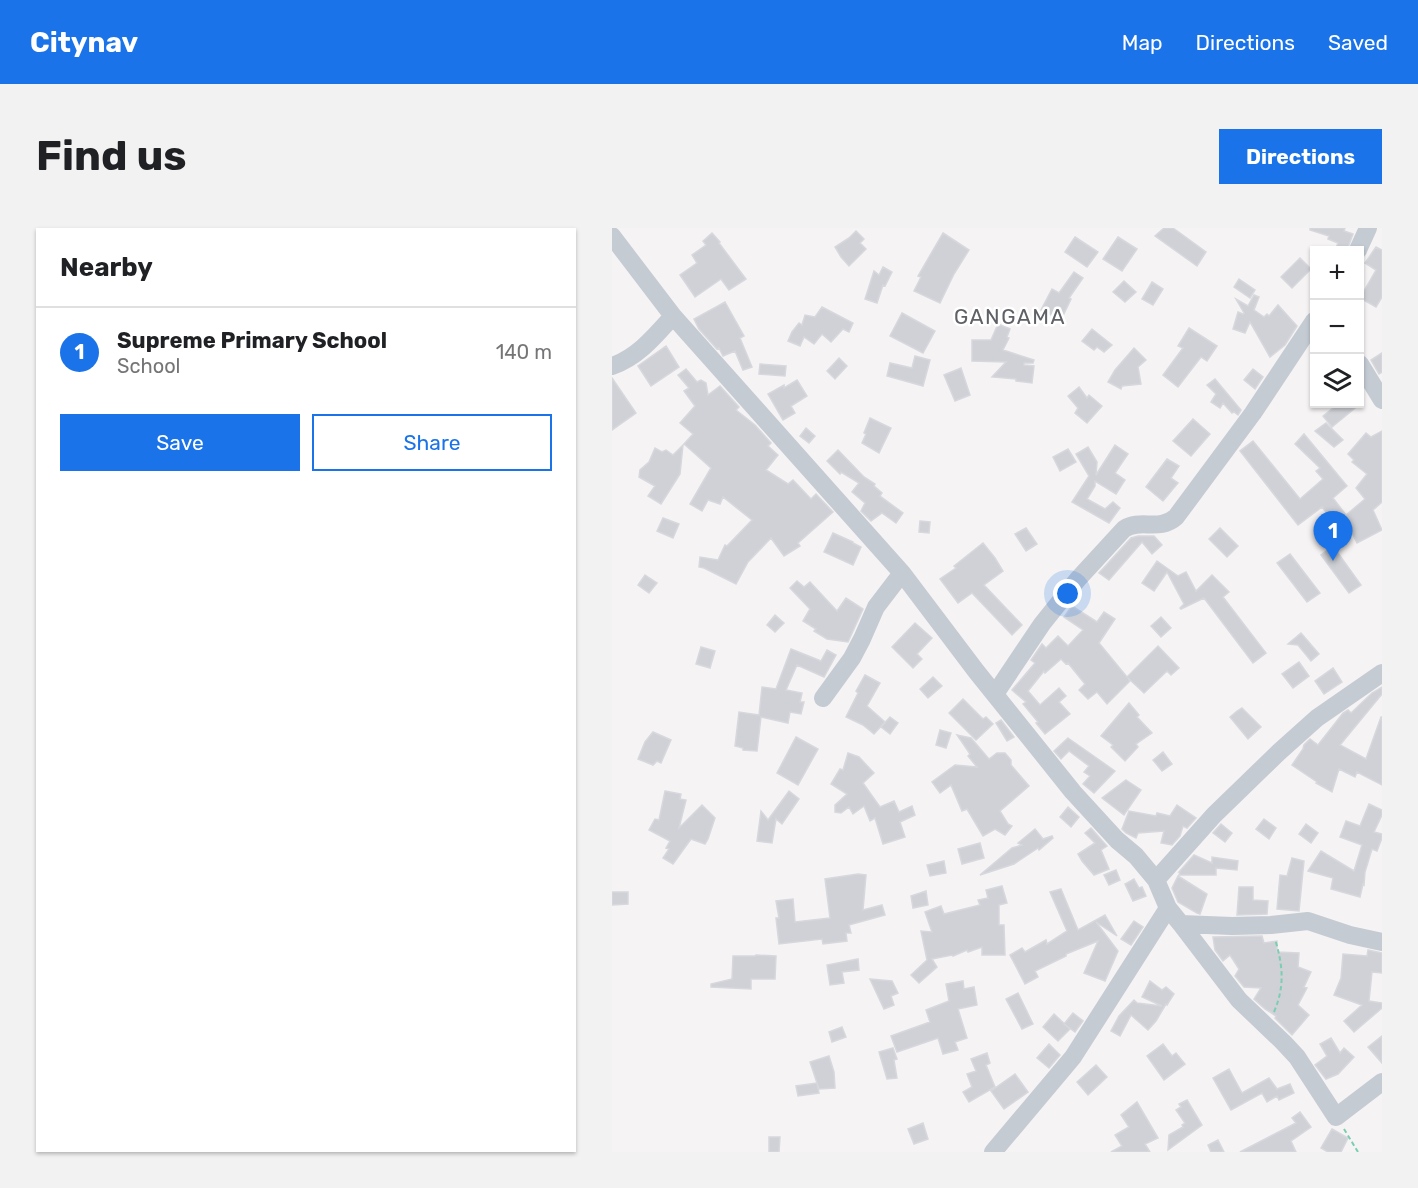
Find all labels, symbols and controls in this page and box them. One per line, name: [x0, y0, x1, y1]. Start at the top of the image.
text: Citynav: [30, 26, 138, 59]
text: Map: [1122, 30, 1163, 55]
text: Directions: [1196, 30, 1295, 55]
text: Saved: [1328, 30, 1388, 55]
button: Directions: [1219, 129, 1382, 184]
text: Find us: [36, 131, 187, 181]
map controls: [1310, 246, 1364, 408]
button: +: [1310, 246, 1364, 300]
text: Nearby: [60, 252, 153, 283]
button: −: [1310, 300, 1364, 354]
district label: GANGAMA: [954, 304, 1066, 329]
text: Supreme Primary School: [117, 327, 387, 354]
text: 1: [75, 340, 84, 364]
text: 140 m: [496, 340, 552, 364]
text: School: [117, 354, 180, 378]
button: layers: [1310, 354, 1364, 408]
button: Save: [60, 414, 300, 471]
button: Share: [312, 414, 552, 471]
pin: 1: [1314, 512, 1352, 561]
your location: [1053, 579, 1082, 608]

